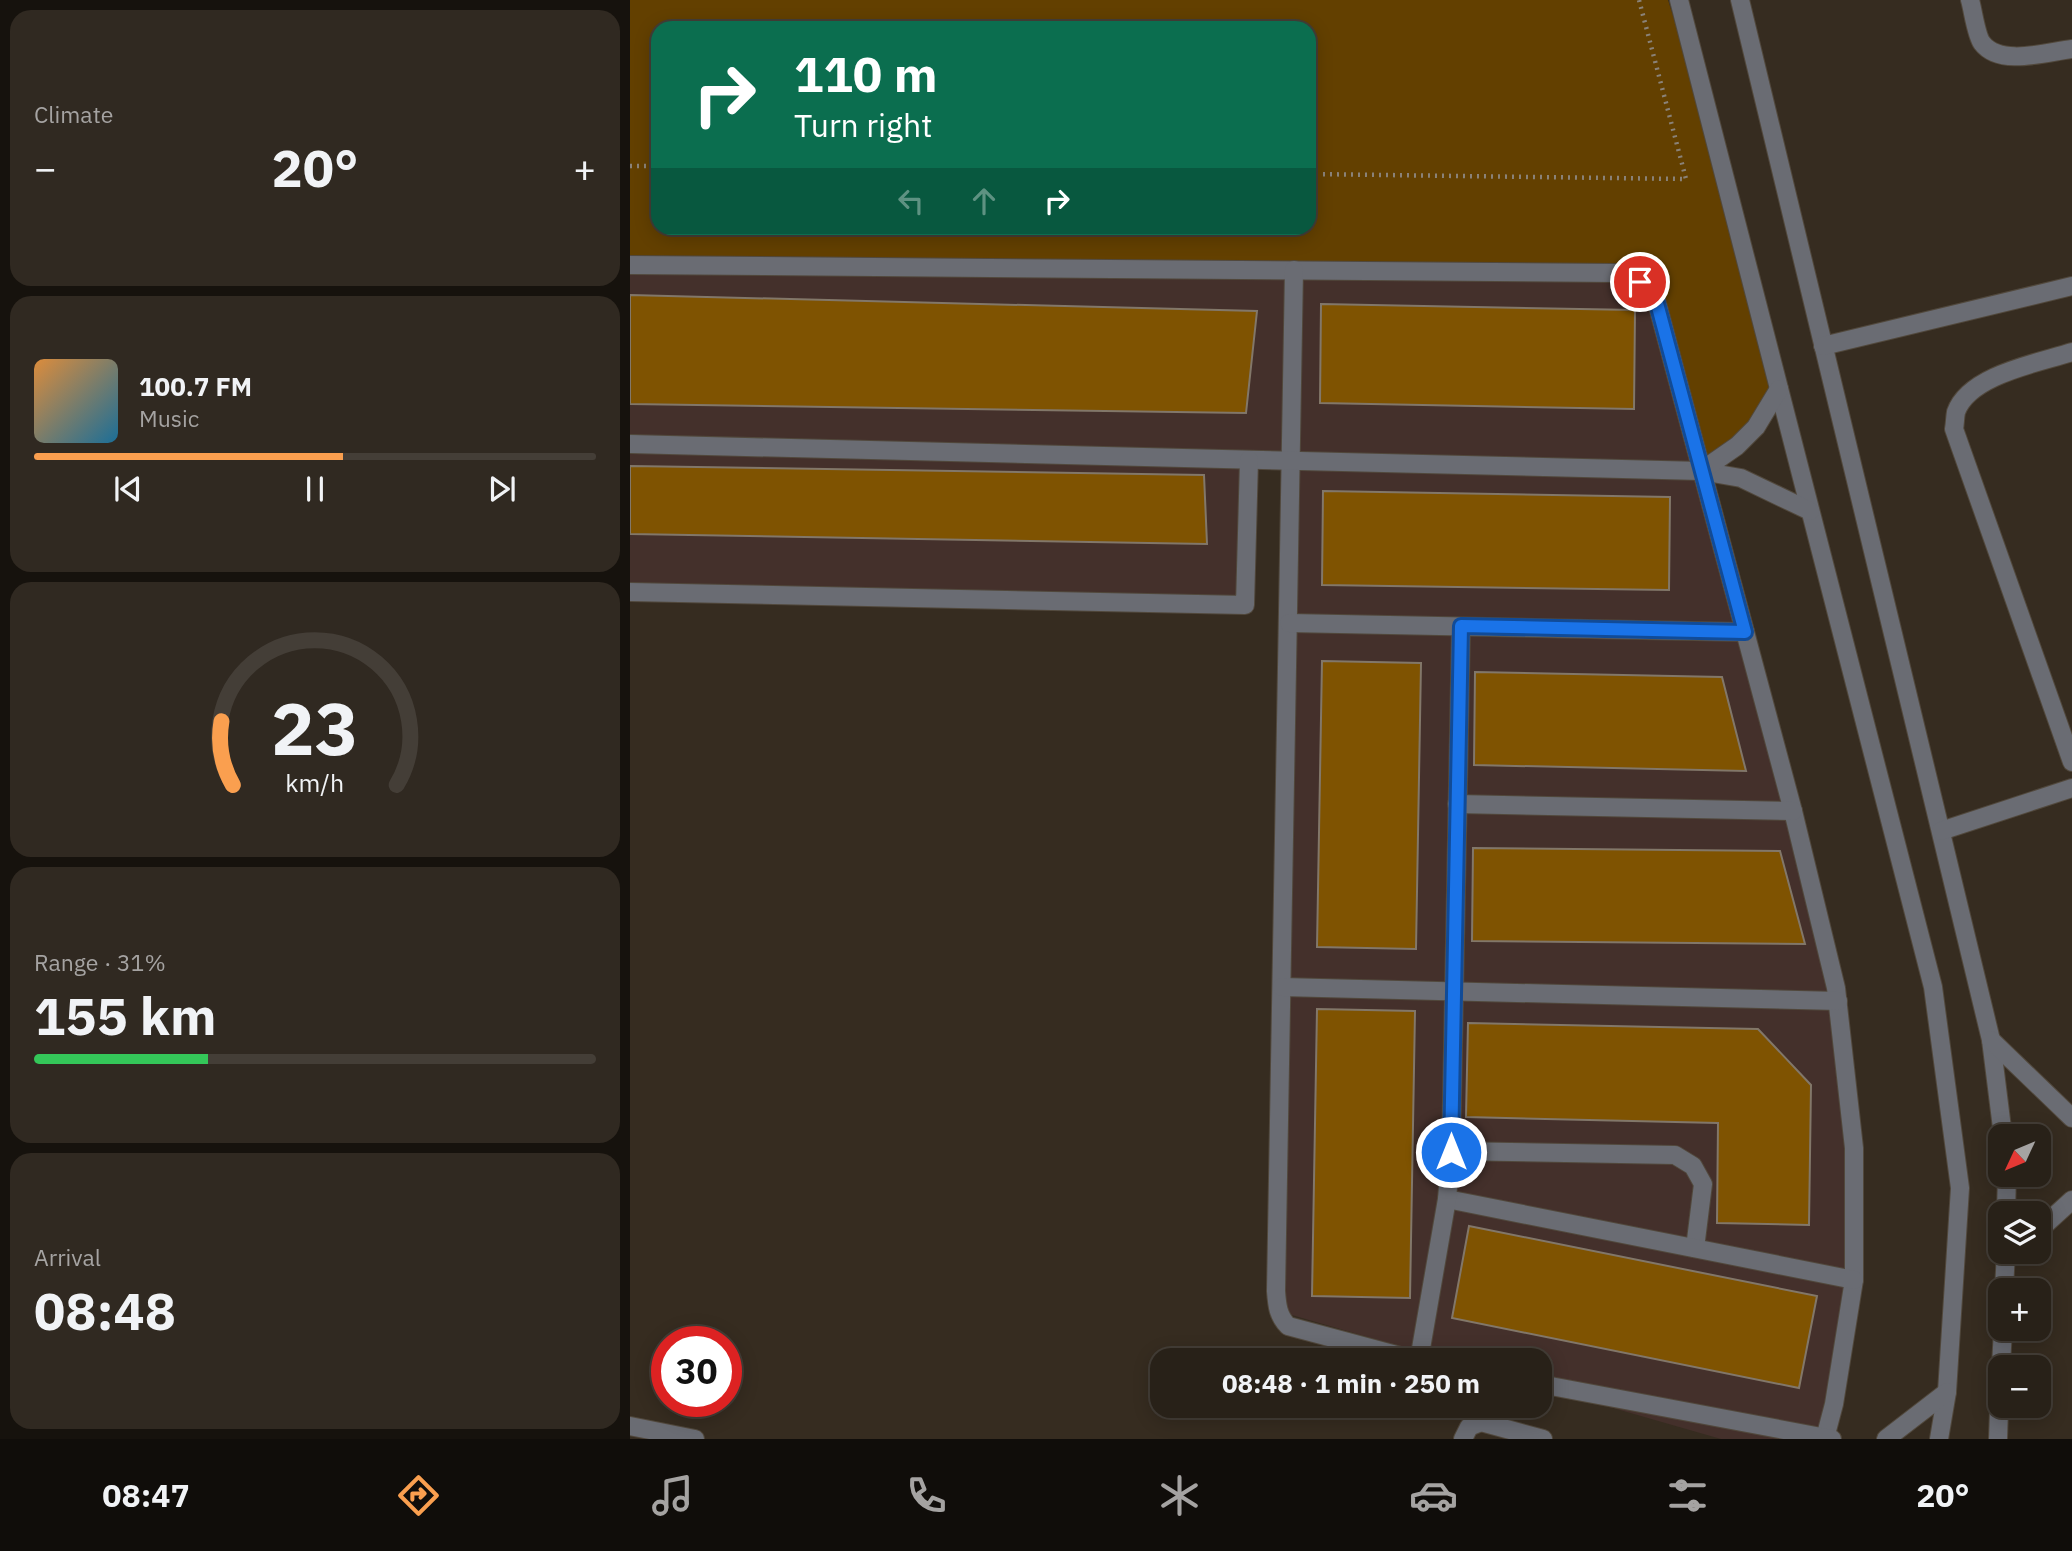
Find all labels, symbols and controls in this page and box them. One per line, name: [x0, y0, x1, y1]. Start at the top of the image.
text: 110 m: [794, 42, 938, 105]
icon: right: [679, 49, 770, 140]
text: Climate: [34, 99, 113, 129]
text: Turn right: [794, 104, 932, 146]
text: 20°: [272, 134, 358, 201]
text: −: [34, 143, 57, 192]
text: +: [573, 143, 596, 192]
icon: left: [892, 182, 930, 220]
icon: ahead: [965, 182, 1003, 220]
icon: right: [1038, 182, 1076, 220]
pin: [1610, 252, 1670, 312]
icon: arrive: [1621, 263, 1659, 301]
text: 100.7 FM: [139, 369, 252, 403]
text: Music: [139, 403, 199, 433]
icon: previous: [109, 470, 147, 508]
icon: pause: [296, 470, 334, 508]
icon: next: [483, 470, 521, 508]
text: 23: [271, 681, 359, 776]
text: km/h: [286, 766, 344, 799]
text: Range · 31%: [34, 947, 166, 977]
text: 155 km: [34, 982, 216, 1049]
position arrow: [1414, 1115, 1488, 1189]
north arrow: [1988, 1124, 2051, 1186]
map controls: [1988, 1124, 2051, 1418]
button: layers: [1988, 1201, 2051, 1264]
text: Arrival: [34, 1242, 101, 1272]
text: 08:48: [34, 1277, 176, 1344]
button: +: [1988, 1278, 2051, 1341]
speed limit sign: 30: [651, 1326, 742, 1417]
button: −: [1988, 1355, 2051, 1418]
text: 08:48 · 1 min · 250 m: [1222, 1366, 1480, 1400]
icon: directions: [394, 1471, 443, 1520]
icon: music: [648, 1471, 697, 1520]
icon: phone: [902, 1471, 951, 1520]
icon: climate: [1155, 1471, 1204, 1520]
icon: car: [1409, 1471, 1458, 1520]
icon: filters: [1663, 1471, 1712, 1520]
text: 08:47: [102, 1474, 190, 1516]
text: 20°: [1916, 1474, 1970, 1516]

